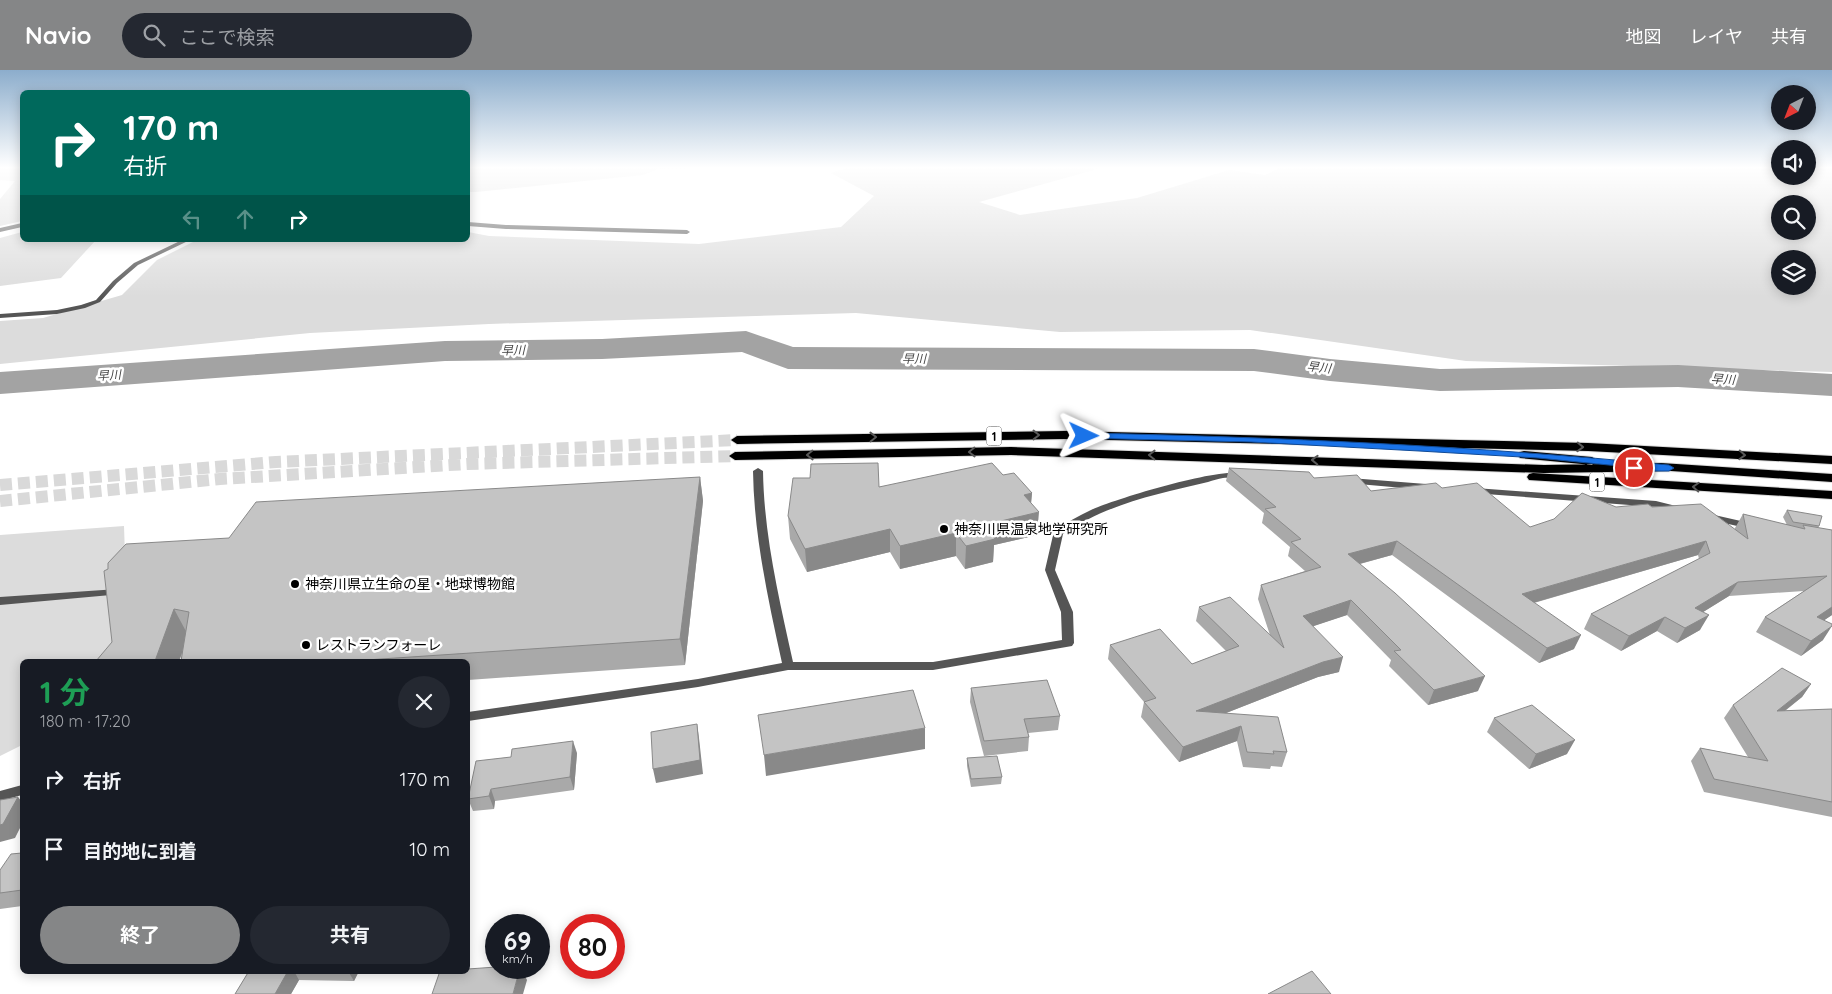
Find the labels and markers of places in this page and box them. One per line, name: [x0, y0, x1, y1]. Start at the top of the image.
pin: [1613, 447, 1655, 489]
place label: 神奈川県温泉地学研究所: [954, 520, 1108, 538]
marker: 神奈川県温泉地学研究所: [938, 523, 950, 535]
place label: 神奈川県立生命の星・地球博物館: [305, 575, 515, 593]
marker: 神奈川県立生命の星・地球博物館: [289, 578, 301, 590]
place label: レストランフォーレ: [316, 636, 442, 654]
marker: レストランフォーレ: [300, 639, 312, 651]

